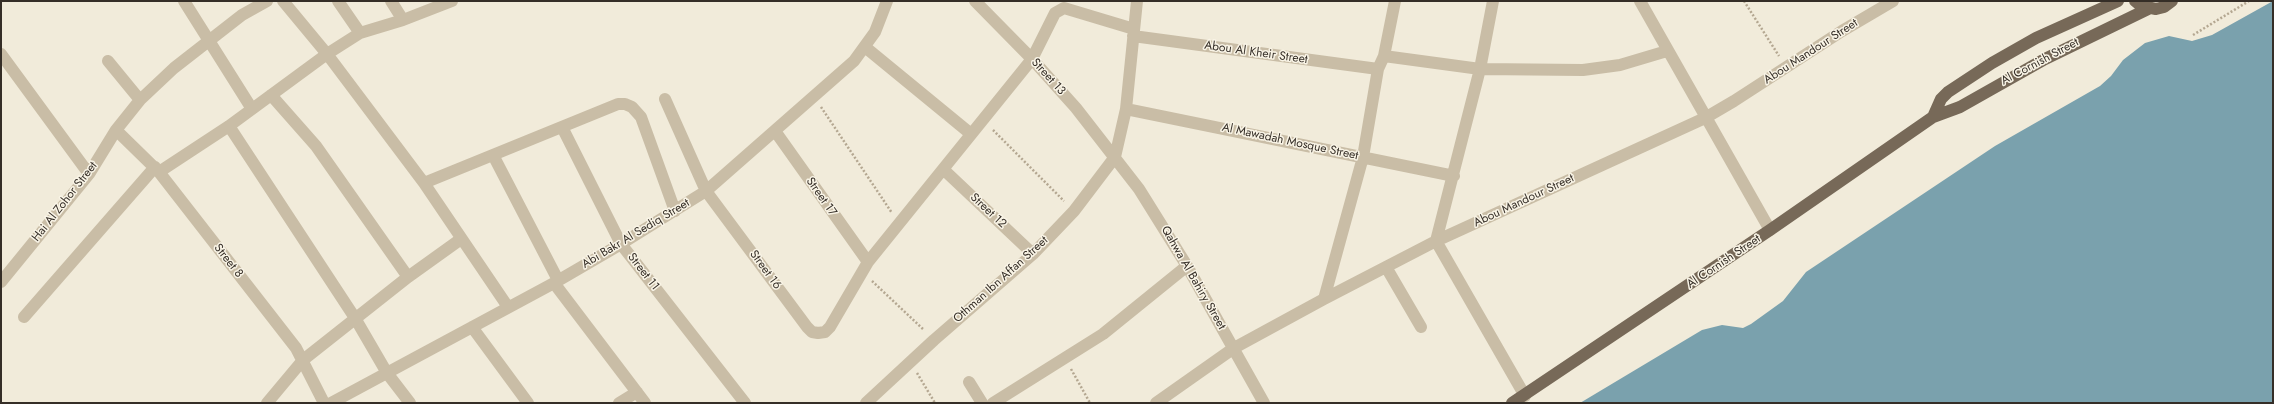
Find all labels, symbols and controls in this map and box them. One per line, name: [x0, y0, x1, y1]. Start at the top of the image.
street label: Abou Mandour Street: [1761, 16, 1861, 88]
street label: Al Cornish Street: [1999, 35, 2081, 89]
street label: Abou Al Kheir Street: [1203, 39, 1309, 67]
street label: Street 13: [1028, 56, 1068, 98]
street label: Al Mawadah Mosque Street: [1221, 121, 1359, 163]
street label: Hai Al Zohor Street: [29, 159, 101, 245]
street label: Abou Mandour Street: [1472, 171, 1576, 231]
street label: Street 17: [803, 175, 839, 219]
street label: Street 12: [967, 191, 1009, 231]
street label: Abi Bakr Al Sediq Street: [580, 196, 692, 272]
street label: Qahwa Al Bahiry Street: [1157, 224, 1229, 332]
street label: Al Cornish Street: [1684, 232, 1764, 292]
street label: Othman Ibn Affan Street: [951, 234, 1051, 326]
street label: Street 8: [210, 241, 246, 281]
street label: Street 16: [746, 248, 784, 292]
street label: Street 11: [624, 251, 662, 293]

